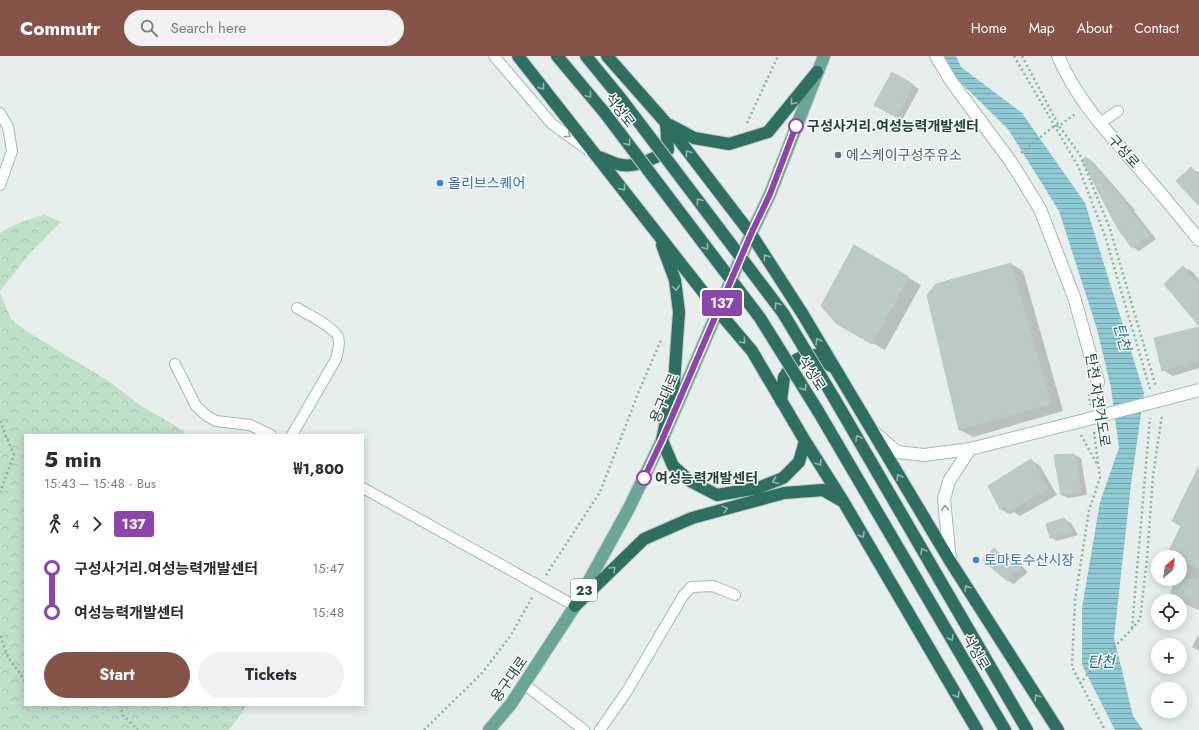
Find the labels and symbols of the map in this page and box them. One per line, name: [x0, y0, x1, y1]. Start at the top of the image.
one-way arrow: [538, 82, 545, 89]
street label: 석성로: [600, 89, 640, 131]
one-way arrow: [585, 90, 592, 97]
one-way arrow: [790, 97, 797, 105]
place label: 구성사거리.여성능력개발센터: [807, 116, 979, 136]
marker: 구성사거리.여성능력개발센터: [788, 118, 804, 134]
one-way arrow: [564, 130, 571, 137]
street label: 구성로: [1104, 130, 1144, 172]
one-way arrow: [623, 139, 630, 146]
place label: 에스케이구성주유소: [846, 145, 962, 165]
one-way arrow: [686, 150, 693, 157]
marker: 에스케이구성주유소: [833, 150, 843, 160]
place label: 올리브스퀘어: [448, 173, 525, 193]
marker: 올리브스퀘어: [435, 178, 445, 188]
one-way arrow: [618, 184, 625, 191]
one-way arrow: [697, 199, 704, 206]
one-way arrow: [701, 243, 709, 250]
one-way arrow: [764, 255, 771, 262]
one-way arrow: [671, 285, 680, 291]
line badge: 137: [699, 290, 745, 316]
one-way arrow: [775, 302, 782, 309]
water label: 탄천: [1108, 321, 1137, 355]
one-way arrow: [739, 336, 746, 343]
one-way arrow: [816, 338, 823, 345]
street label: 석성로: [793, 351, 831, 395]
street label: 탄천 자전거도로: [1081, 352, 1115, 448]
street label: 용구대로: [645, 370, 683, 426]
one-way arrow: [799, 384, 806, 391]
one-way arrow: [855, 435, 862, 442]
one-way arrow: [814, 459, 822, 466]
place label: 여성능력개발센터: [655, 468, 758, 488]
marker: 여성능력개발센터: [636, 470, 652, 486]
one-way arrow: [897, 474, 904, 481]
one-way arrow: [772, 477, 779, 485]
one-way arrow: [721, 505, 728, 514]
one-way arrow: [941, 505, 950, 511]
one-way arrow: [858, 531, 865, 538]
one-way arrow: [920, 548, 927, 555]
place label: 토마토수산시장: [984, 550, 1074, 570]
north arrow: [1151, 550, 1187, 586]
marker: 토마토수산시장: [971, 555, 981, 565]
one-way arrow: [608, 566, 616, 574]
road number: 23: [571, 579, 597, 601]
one-way arrow: [964, 585, 972, 592]
street label: 석성로: [958, 630, 994, 674]
one-way arrow: [946, 634, 953, 641]
water label: 탄천: [1087, 651, 1117, 673]
street label: 용구대로: [486, 652, 532, 706]
one-way arrow: [952, 691, 959, 698]
one-way arrow: [1034, 694, 1042, 701]

